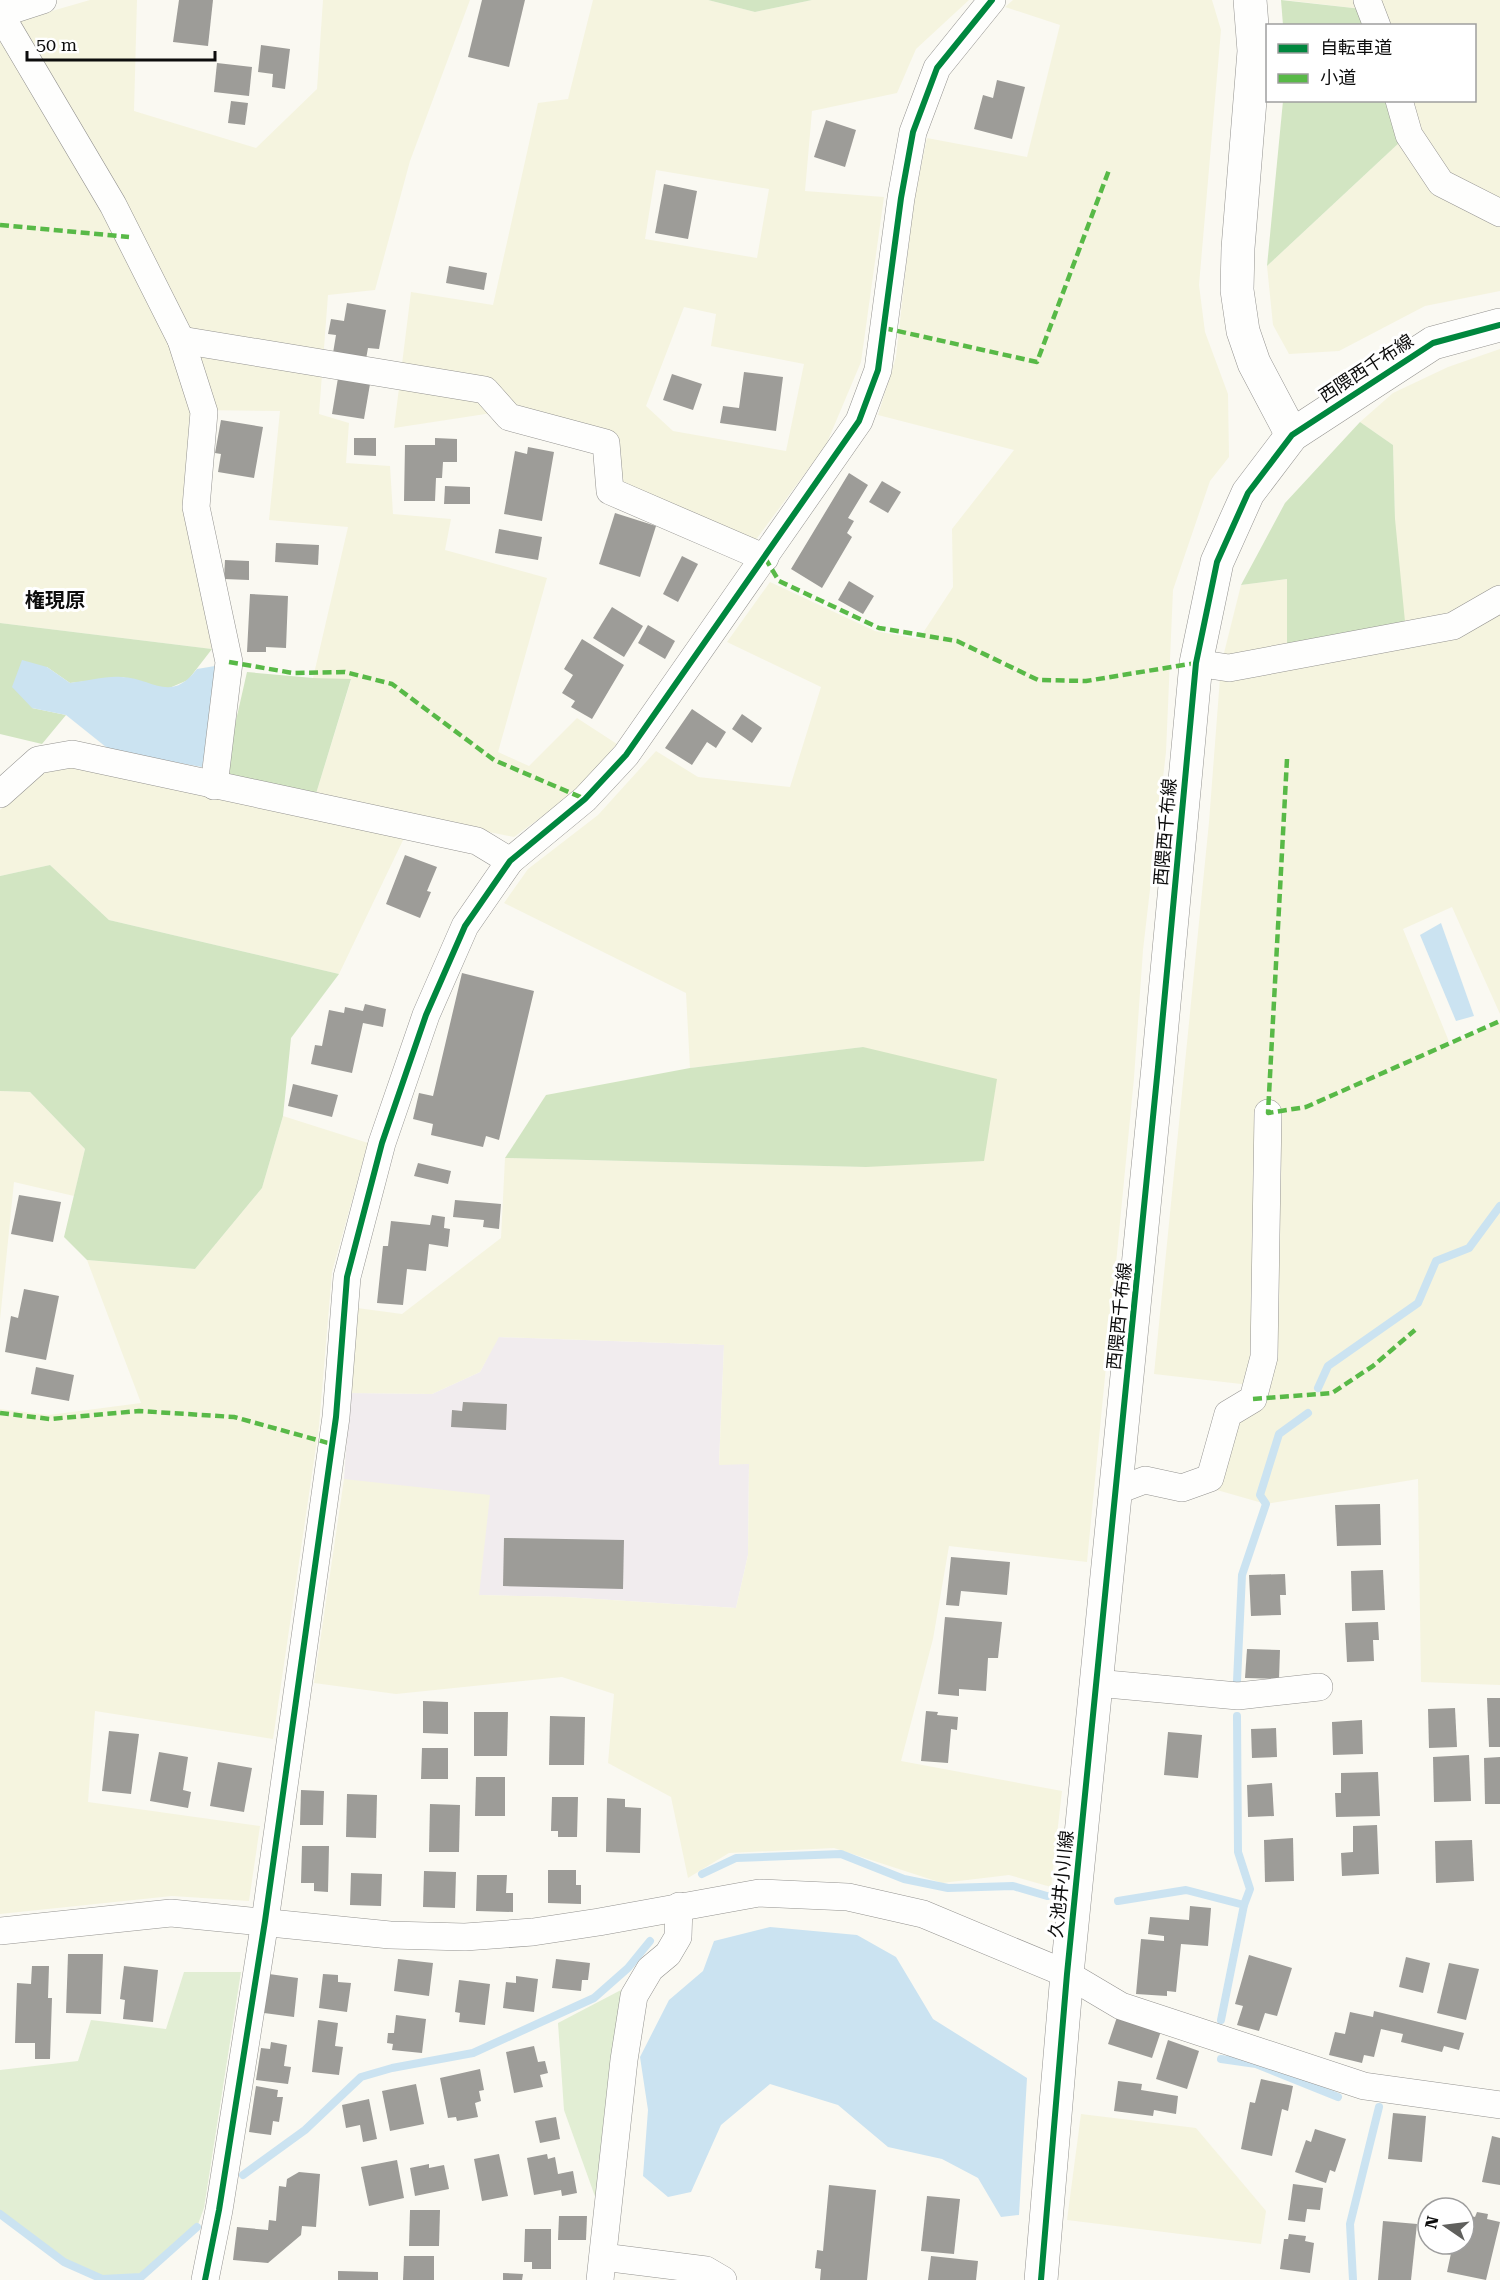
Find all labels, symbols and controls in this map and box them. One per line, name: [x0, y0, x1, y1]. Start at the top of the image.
scale bar: [27, 24, 214, 62]
legend: [1266, 24, 1476, 102]
text: 50 m: [36, 34, 77, 55]
text: 自転車道: [1320, 37, 1392, 58]
text: 小道: [1320, 67, 1356, 88]
street label: 西隈西千布線: [1315, 330, 1417, 406]
district label: 権現原: [25, 588, 85, 612]
street label: 西隈西千布線: [1150, 777, 1180, 887]
street label: 西隈西千布線: [1103, 1261, 1135, 1371]
street label: 久池井小川線: [1045, 1829, 1077, 1939]
north arrow: [1416, 2196, 1476, 2256]
text: N: [1421, 2214, 1443, 2231]

